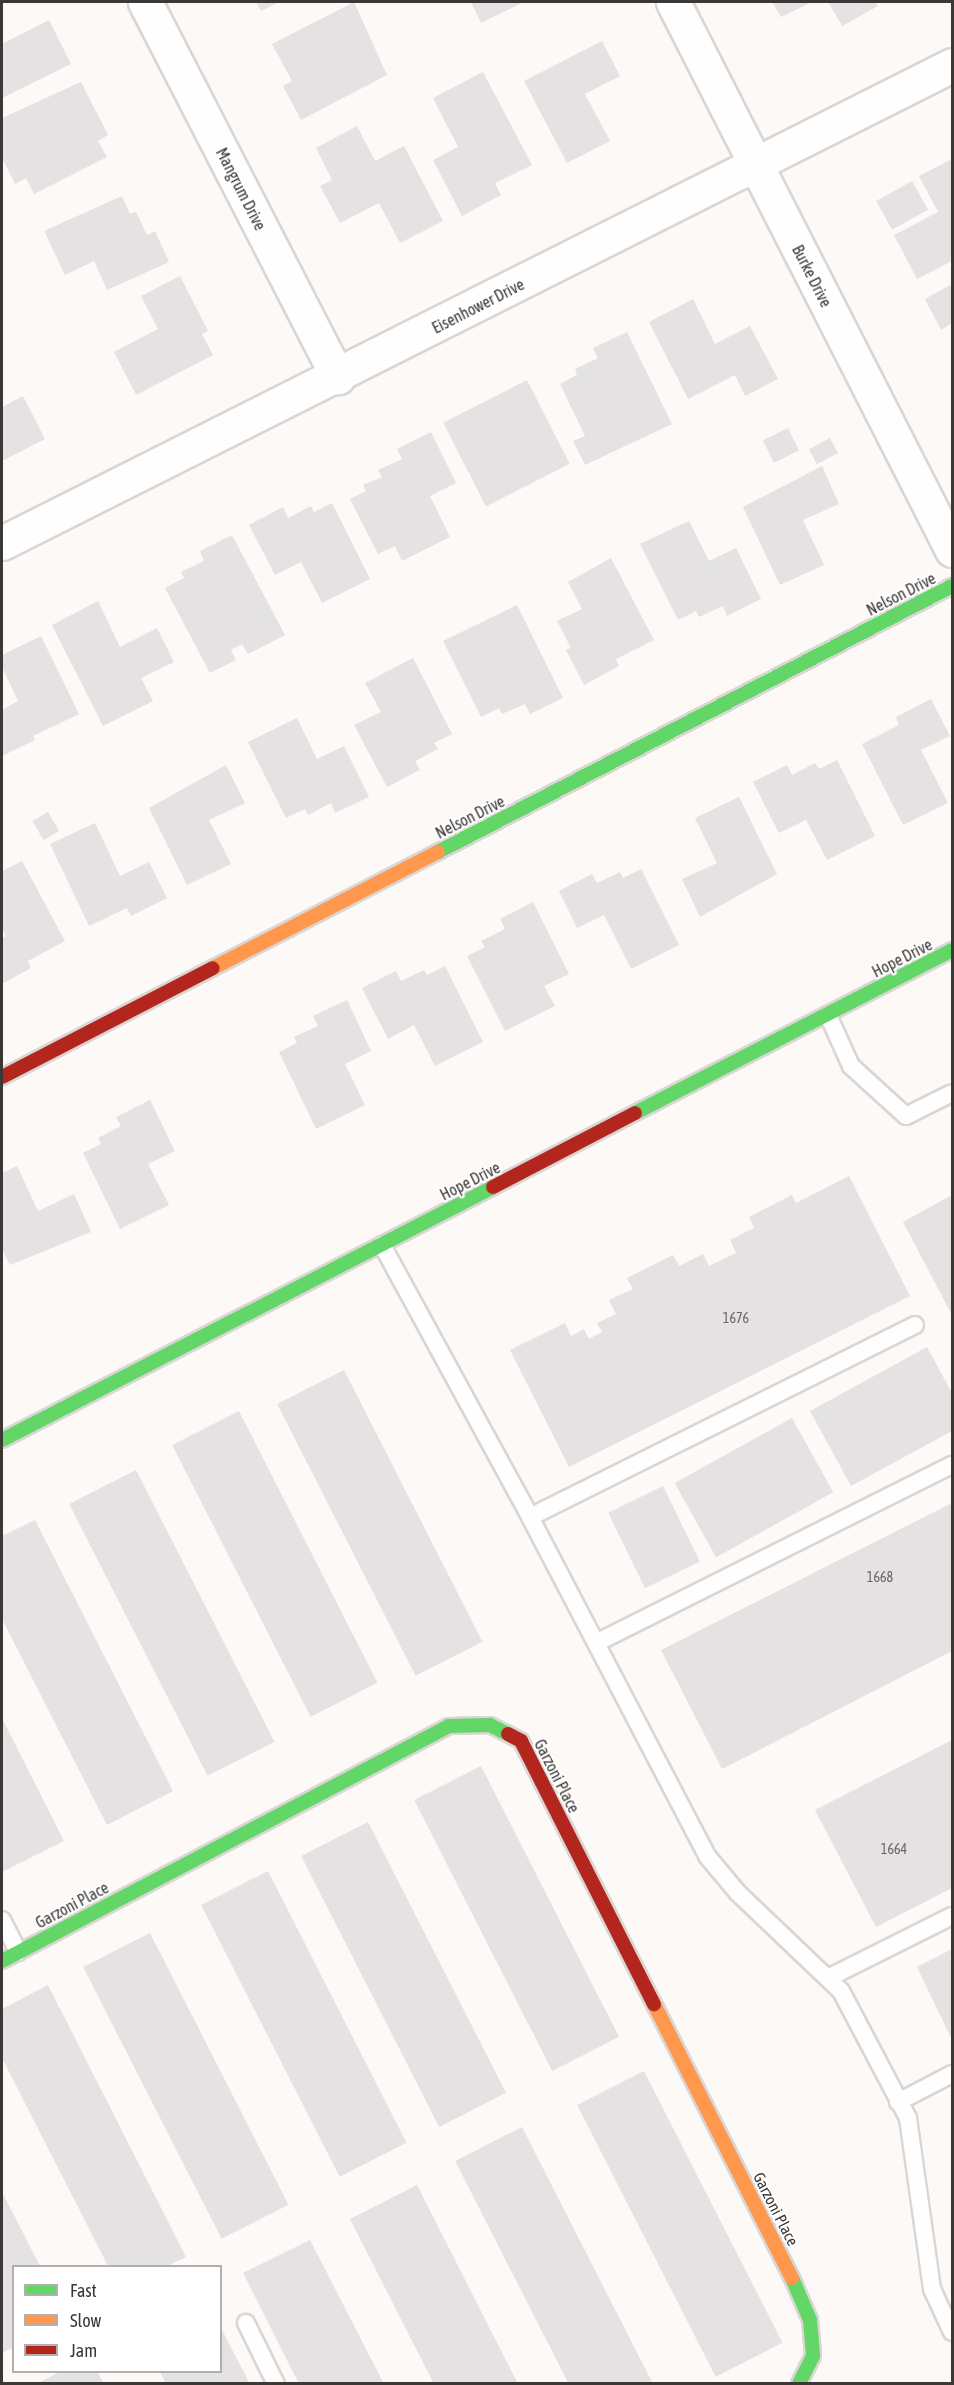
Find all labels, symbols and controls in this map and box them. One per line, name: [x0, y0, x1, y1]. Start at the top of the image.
street label: Mangrum Drive: [212, 145, 270, 233]
street label: Burke Drive: [788, 242, 836, 310]
street label: Eisenhower Drive: [429, 275, 527, 337]
street label: Nelson Drive: [863, 568, 939, 620]
street label: Nelson Drive: [432, 791, 508, 843]
street label: Hope Drive: [869, 935, 935, 981]
street label: Hope Drive: [437, 1158, 503, 1204]
house number: 1676: [723, 1310, 749, 1326]
house number: 1668: [867, 1569, 893, 1585]
street label: Garzoni Place: [530, 1736, 584, 1816]
house number: 1664: [881, 1841, 907, 1857]
street label: Garzoni Place: [32, 1878, 112, 1932]
street label: Garzoni Place: [749, 2169, 803, 2249]
legend: [12, 2265, 222, 2373]
text: Fast: [70, 2280, 97, 2301]
text: Slow: [70, 2310, 101, 2331]
text: Jam: [70, 2340, 97, 2361]

